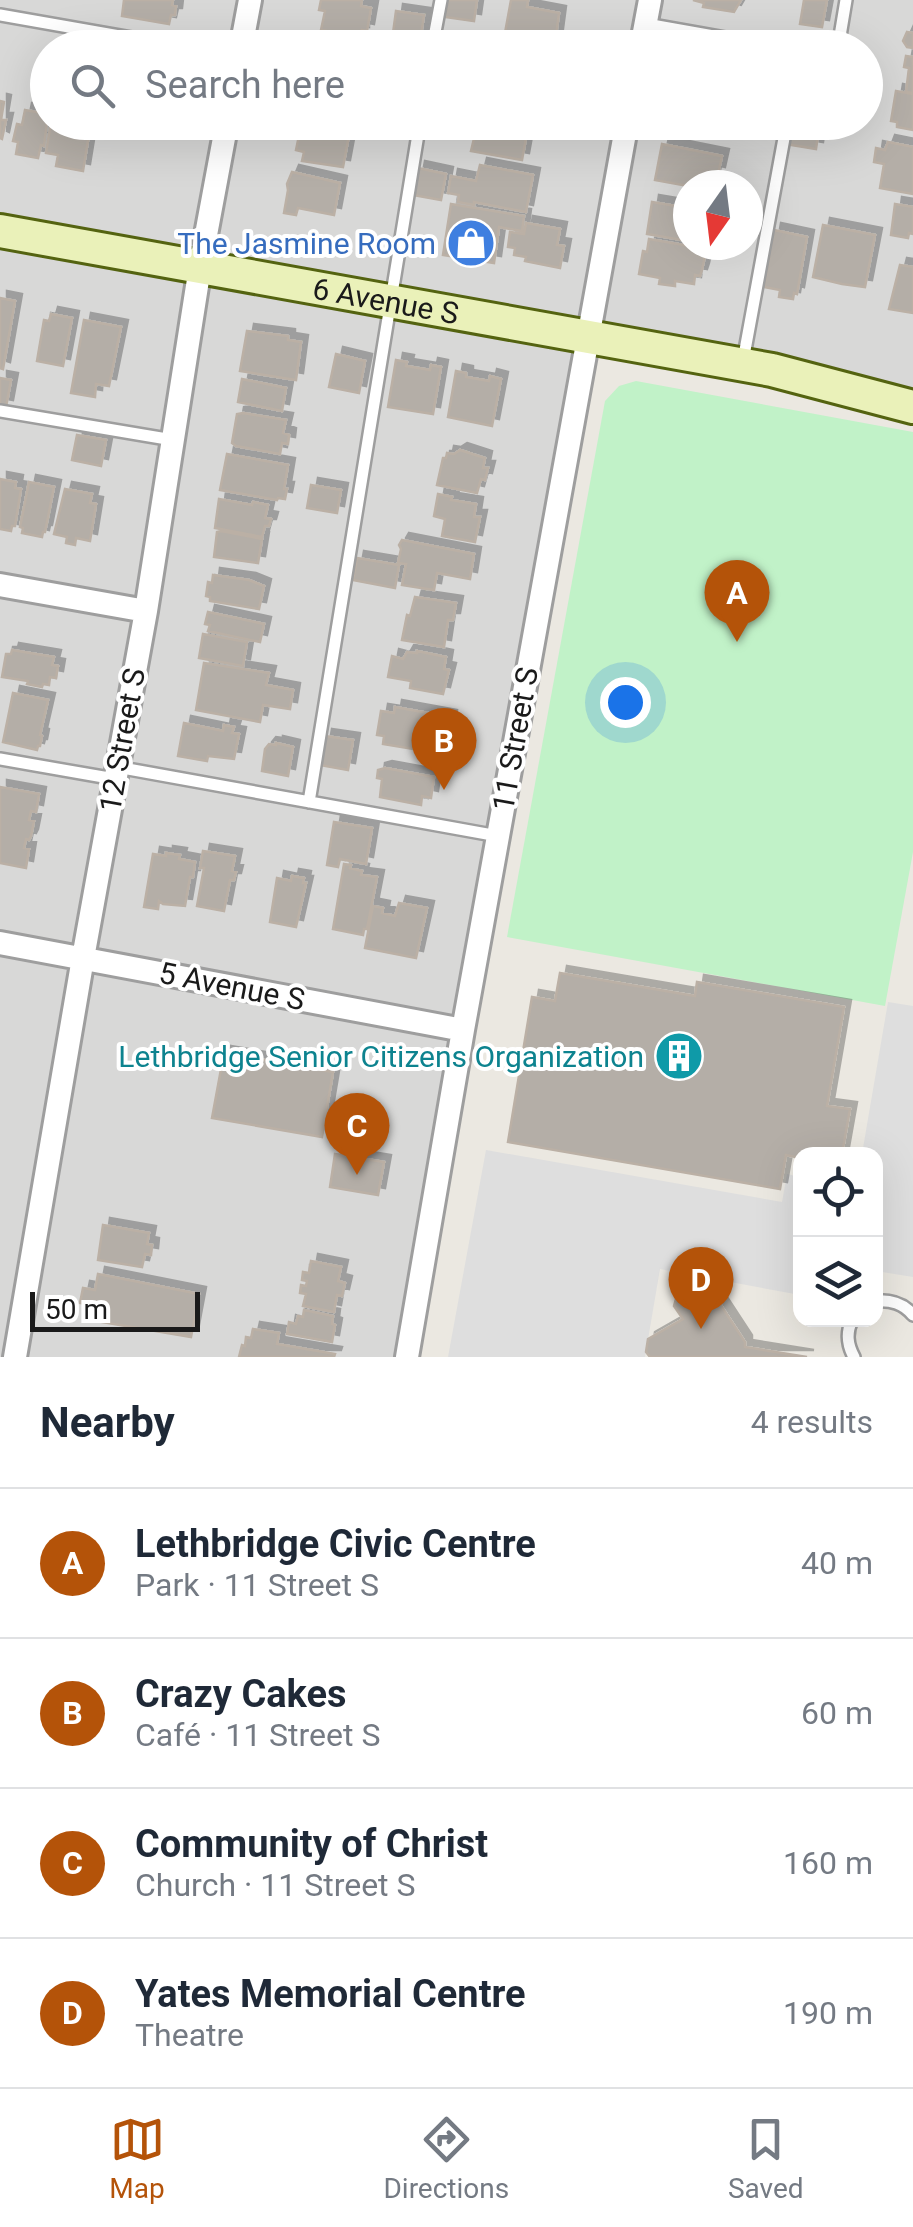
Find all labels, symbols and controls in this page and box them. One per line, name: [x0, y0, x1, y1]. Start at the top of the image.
search box: [30, 30, 883, 140]
icon: search: [65, 58, 120, 113]
text: Search here: [145, 63, 345, 107]
north arrow: [673, 170, 763, 260]
shop icon: The Jasmine Room: [445, 217, 497, 269]
place label: The Jasmine Room: [177, 226, 436, 261]
street label: 6 Avenue S: [310, 270, 462, 331]
pin: A: [704, 560, 770, 642]
street label: 11 Street S: [485, 664, 545, 814]
street label: 12 Street S: [92, 665, 152, 815]
your location: [600, 677, 651, 728]
pin: B: [412, 708, 476, 790]
street label: 5 Avenue S: [156, 955, 308, 1017]
building icon: Lethbridge Senior Citizens Organization: [653, 1030, 705, 1082]
place label: Lethbridge Senior Citizens Organization: [118, 1039, 644, 1074]
pin: C: [324, 1092, 390, 1175]
map controls: [793, 1147, 883, 1327]
button: locate: [793, 1147, 883, 1237]
button: layers: [793, 1237, 883, 1327]
pin: D: [668, 1246, 734, 1329]
scale bar: [30, 1287, 200, 1332]
text: 50 m: [45, 1293, 108, 1326]
text: Nearby: [40, 1398, 175, 1447]
text: 4 results: [751, 1403, 873, 1441]
text: Lethbridge Civic Centre: [135, 1522, 536, 1566]
text: A: [62, 1544, 83, 1582]
text: 40 m: [801, 1544, 873, 1582]
text: Park · 11 Street S: [135, 1566, 379, 1604]
text: Crazy Cakes: [135, 1672, 347, 1716]
text: B: [62, 1694, 83, 1732]
text: 60 m: [801, 1694, 873, 1732]
text: Café · 11 Street S: [135, 1716, 380, 1754]
text: Community of Christ: [135, 1822, 488, 1866]
text: C: [62, 1844, 83, 1882]
text: 160 m: [783, 1844, 873, 1882]
text: Church · 11 Street S: [135, 1866, 416, 1904]
text: Yates Memorial Centre: [135, 1972, 526, 2016]
text: D: [62, 1994, 83, 2032]
text: 190 m: [783, 1994, 873, 2032]
text: Theatre: [135, 2016, 244, 2054]
tab: Map: [109, 2112, 165, 2205]
tab: Directions: [383, 2112, 509, 2205]
tab: Saved: [728, 2112, 804, 2205]

